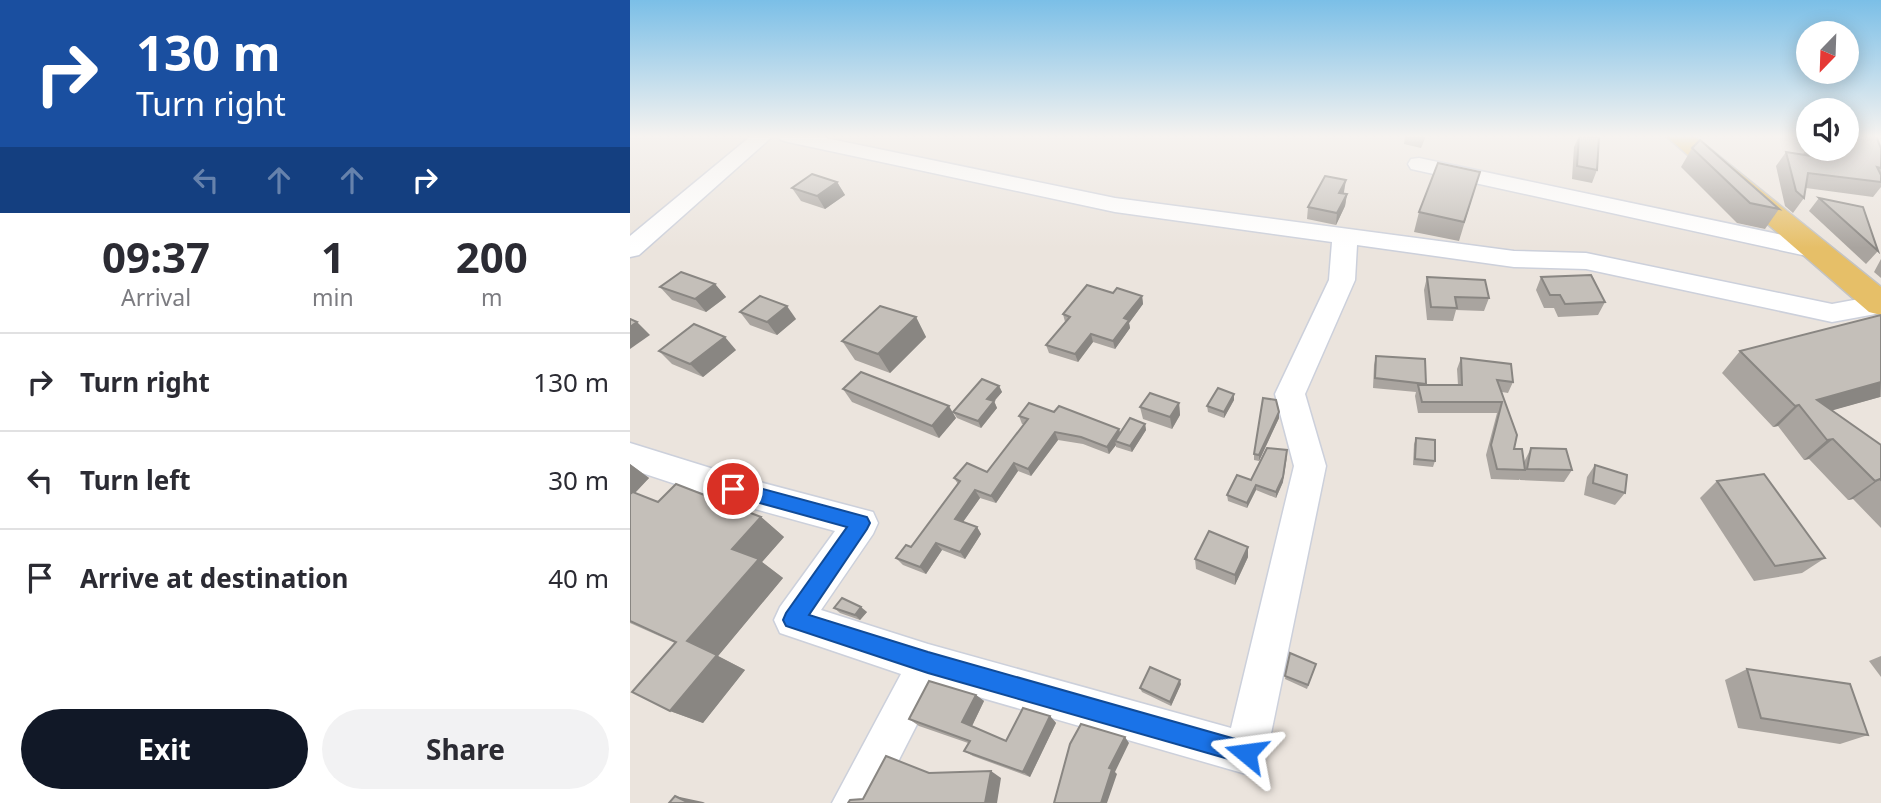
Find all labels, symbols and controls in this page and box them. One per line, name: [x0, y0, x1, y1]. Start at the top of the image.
text: 130 m: [136, 19, 281, 85]
north arrow: [1796, 21, 1858, 84]
map controls: [1796, 21, 1859, 161]
icon: right: [21, 28, 112, 119]
text: Turn right: [136, 82, 286, 125]
button: sound: [1796, 98, 1859, 161]
icon: left: [187, 161, 225, 199]
icon: ahead: [260, 161, 298, 199]
icon: ahead: [333, 161, 371, 199]
icon: right: [406, 161, 444, 199]
text: 09:37: [102, 228, 210, 285]
text: 1: [321, 228, 345, 285]
text: 200: [456, 228, 528, 285]
text: Arrival: [121, 281, 191, 313]
text: min: [312, 281, 354, 313]
text: m: [481, 281, 503, 313]
icon: right: [21, 363, 59, 401]
text: Turn right: [80, 364, 210, 400]
text: 130 m: [533, 364, 609, 400]
pin: [703, 459, 763, 519]
icon: left: [21, 461, 59, 499]
text: Turn left: [80, 462, 191, 498]
text: 30 m: [548, 462, 609, 498]
icon: arrive: [714, 470, 752, 508]
icon: arrive: [21, 559, 59, 597]
text: Arrive at destination: [80, 560, 349, 596]
text: 40 m: [548, 560, 609, 596]
button: Exit: [21, 709, 308, 789]
button: Share: [322, 709, 609, 789]
position arrow: [1209, 716, 1283, 790]

